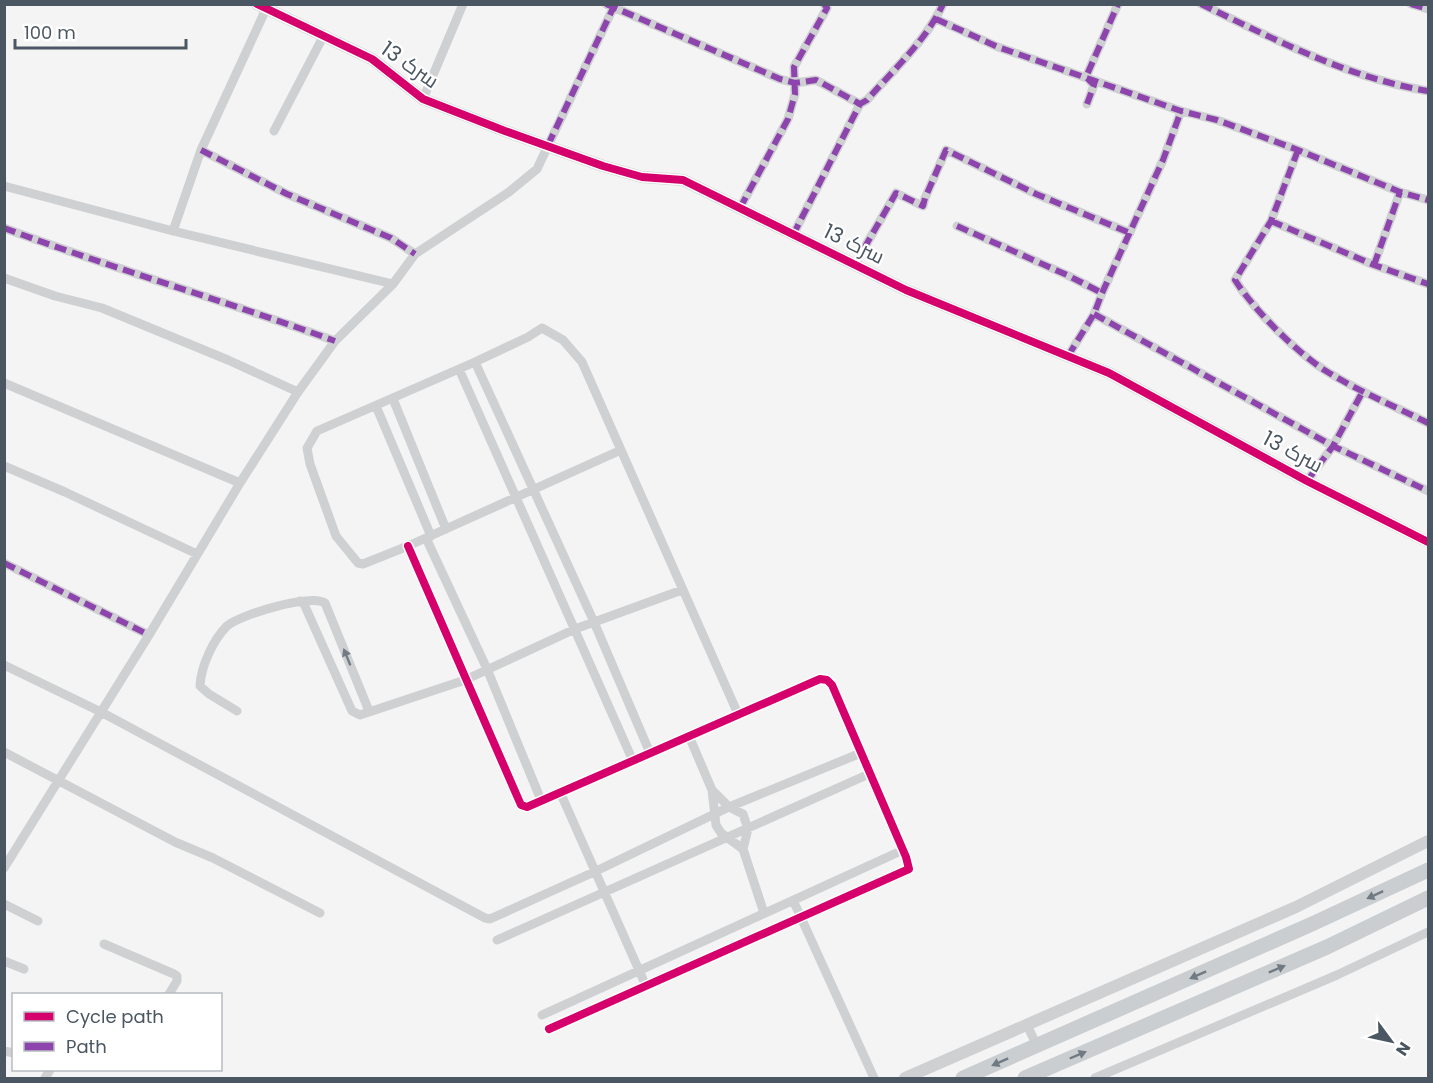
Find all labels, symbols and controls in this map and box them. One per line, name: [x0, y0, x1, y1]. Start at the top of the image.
scale bar: [15, 12, 186, 50]
text: 100 m: [24, 20, 76, 45]
street label: سرک 13: [376, 34, 445, 95]
street label: سرک 13: [819, 216, 890, 271]
street label: سرک 13: [1258, 424, 1329, 479]
one-way arrow: [342, 648, 351, 666]
one-way arrow: [1367, 890, 1384, 899]
one-way arrow: [1268, 965, 1285, 974]
one-way arrow: [1188, 970, 1206, 980]
legend: [12, 993, 222, 1071]
text: Cycle path: [66, 1004, 164, 1029]
north arrow: [1361, 1011, 1421, 1071]
text: Path: [66, 1034, 107, 1059]
text: N: [1390, 1038, 1416, 1060]
one-way arrow: [1070, 1050, 1088, 1060]
one-way arrow: [991, 1058, 1009, 1068]

